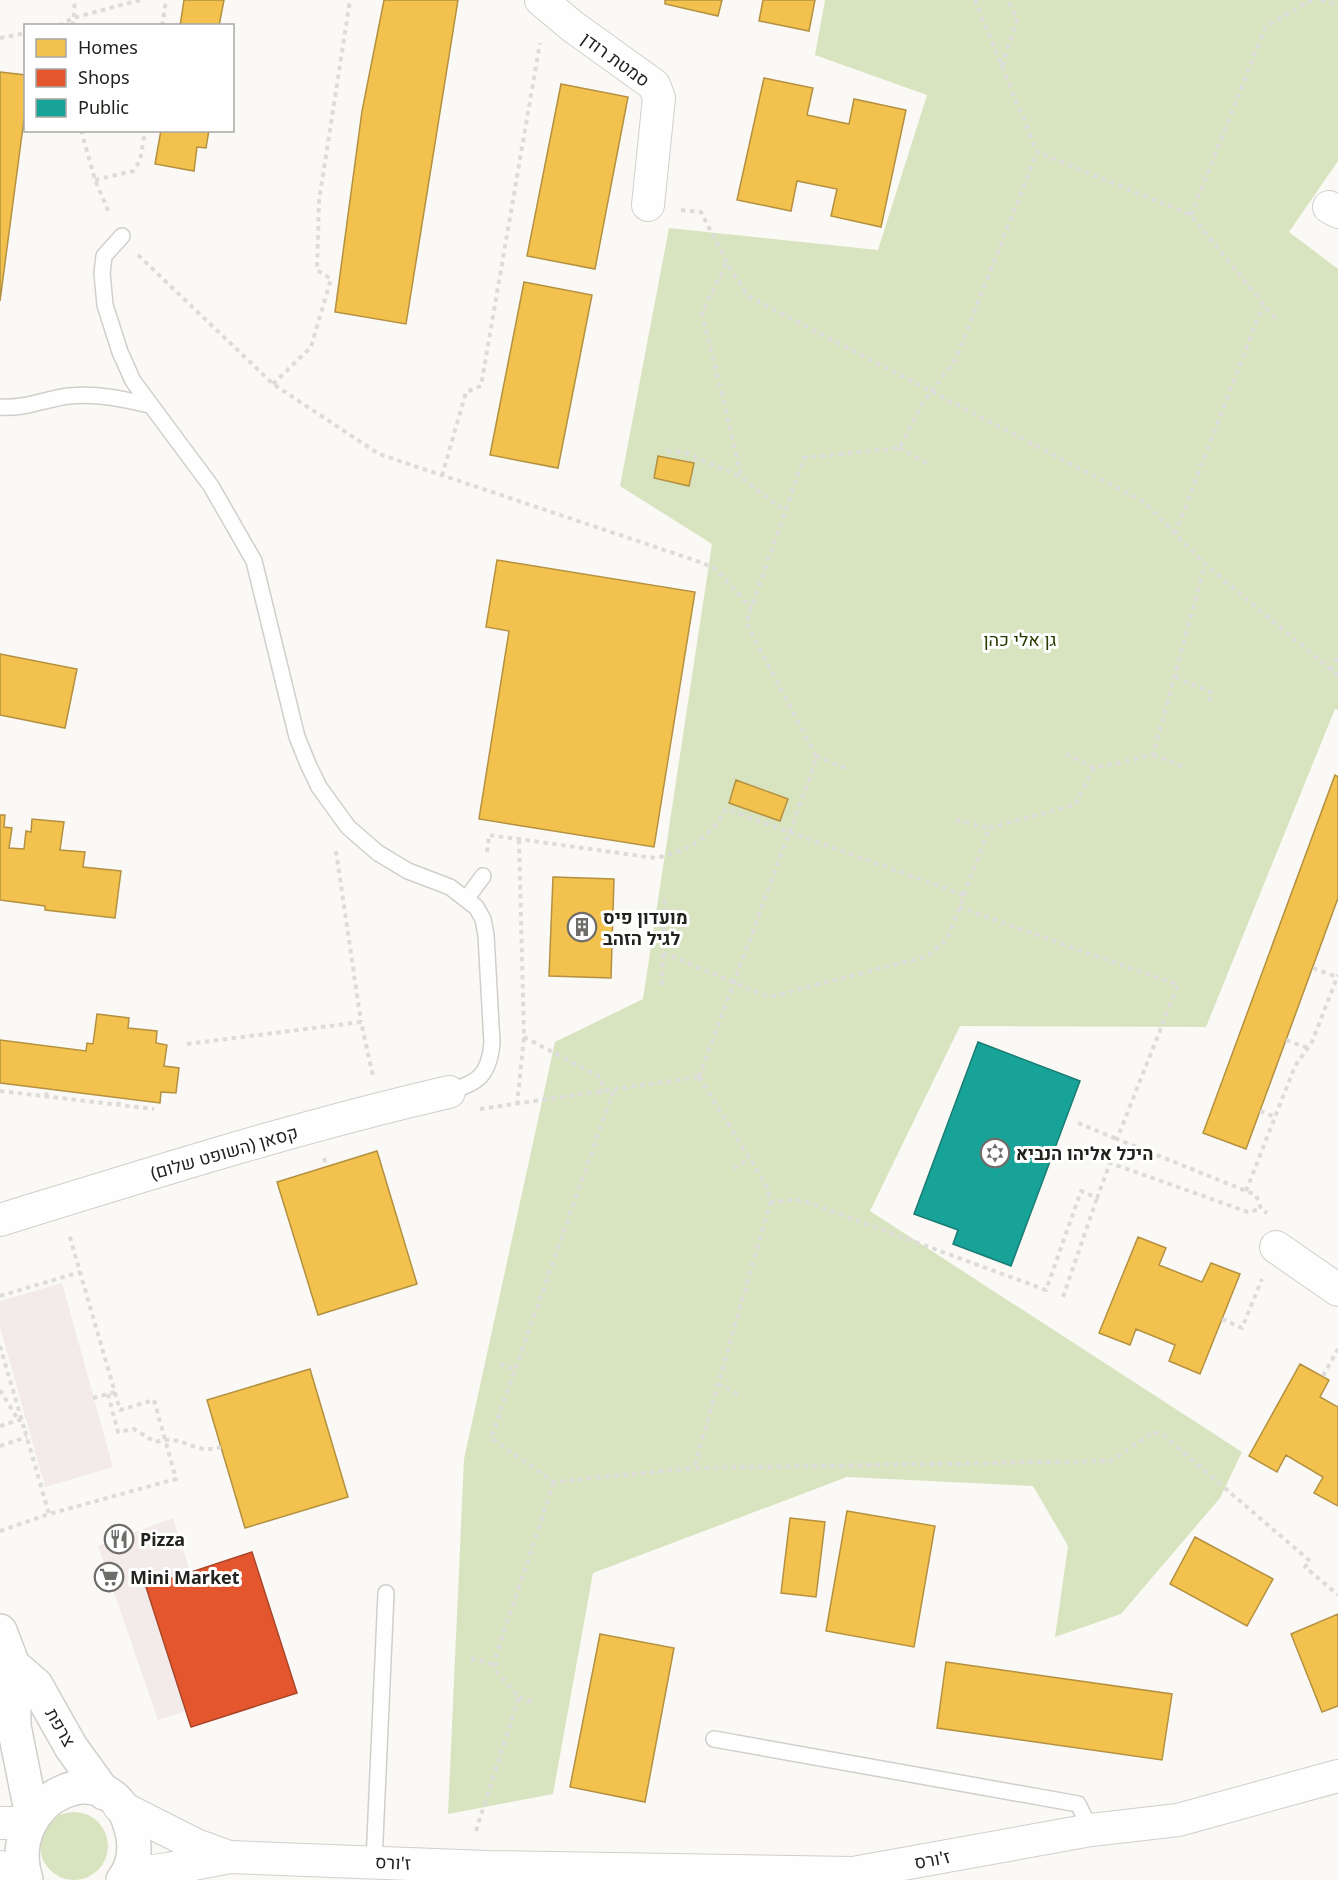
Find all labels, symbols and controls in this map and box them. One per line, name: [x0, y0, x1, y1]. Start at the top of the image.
legend: [24, 24, 234, 132]
street label: סמטת רודן: [577, 26, 655, 92]
text: Homes: [78, 35, 138, 59]
text: Shops: [78, 65, 130, 89]
text: Public: [78, 95, 129, 119]
park label: גן אלי כהן: [983, 627, 1057, 651]
place label: מועדון פיס לגיל הזהב: [603, 905, 688, 950]
building icon: מועדון פיס לגיל הזהב: [566, 911, 598, 943]
street label: קסאן (השופט שלום): [147, 1119, 301, 1185]
synagogue icon: היכל אליהו הנביא: [979, 1137, 1011, 1169]
place label: היכל אליהו הנביא: [1016, 1141, 1153, 1165]
restaurant icon: Pizza: [103, 1523, 135, 1555]
place label: Pizza: [140, 1527, 185, 1551]
supermarket icon: Mini Market: [93, 1561, 125, 1593]
place label: Mini Market: [130, 1565, 240, 1589]
street label: צרפת: [40, 1703, 82, 1751]
street label: ז'ורס: [912, 1844, 952, 1874]
street label: ז'ורס: [374, 1849, 412, 1875]

